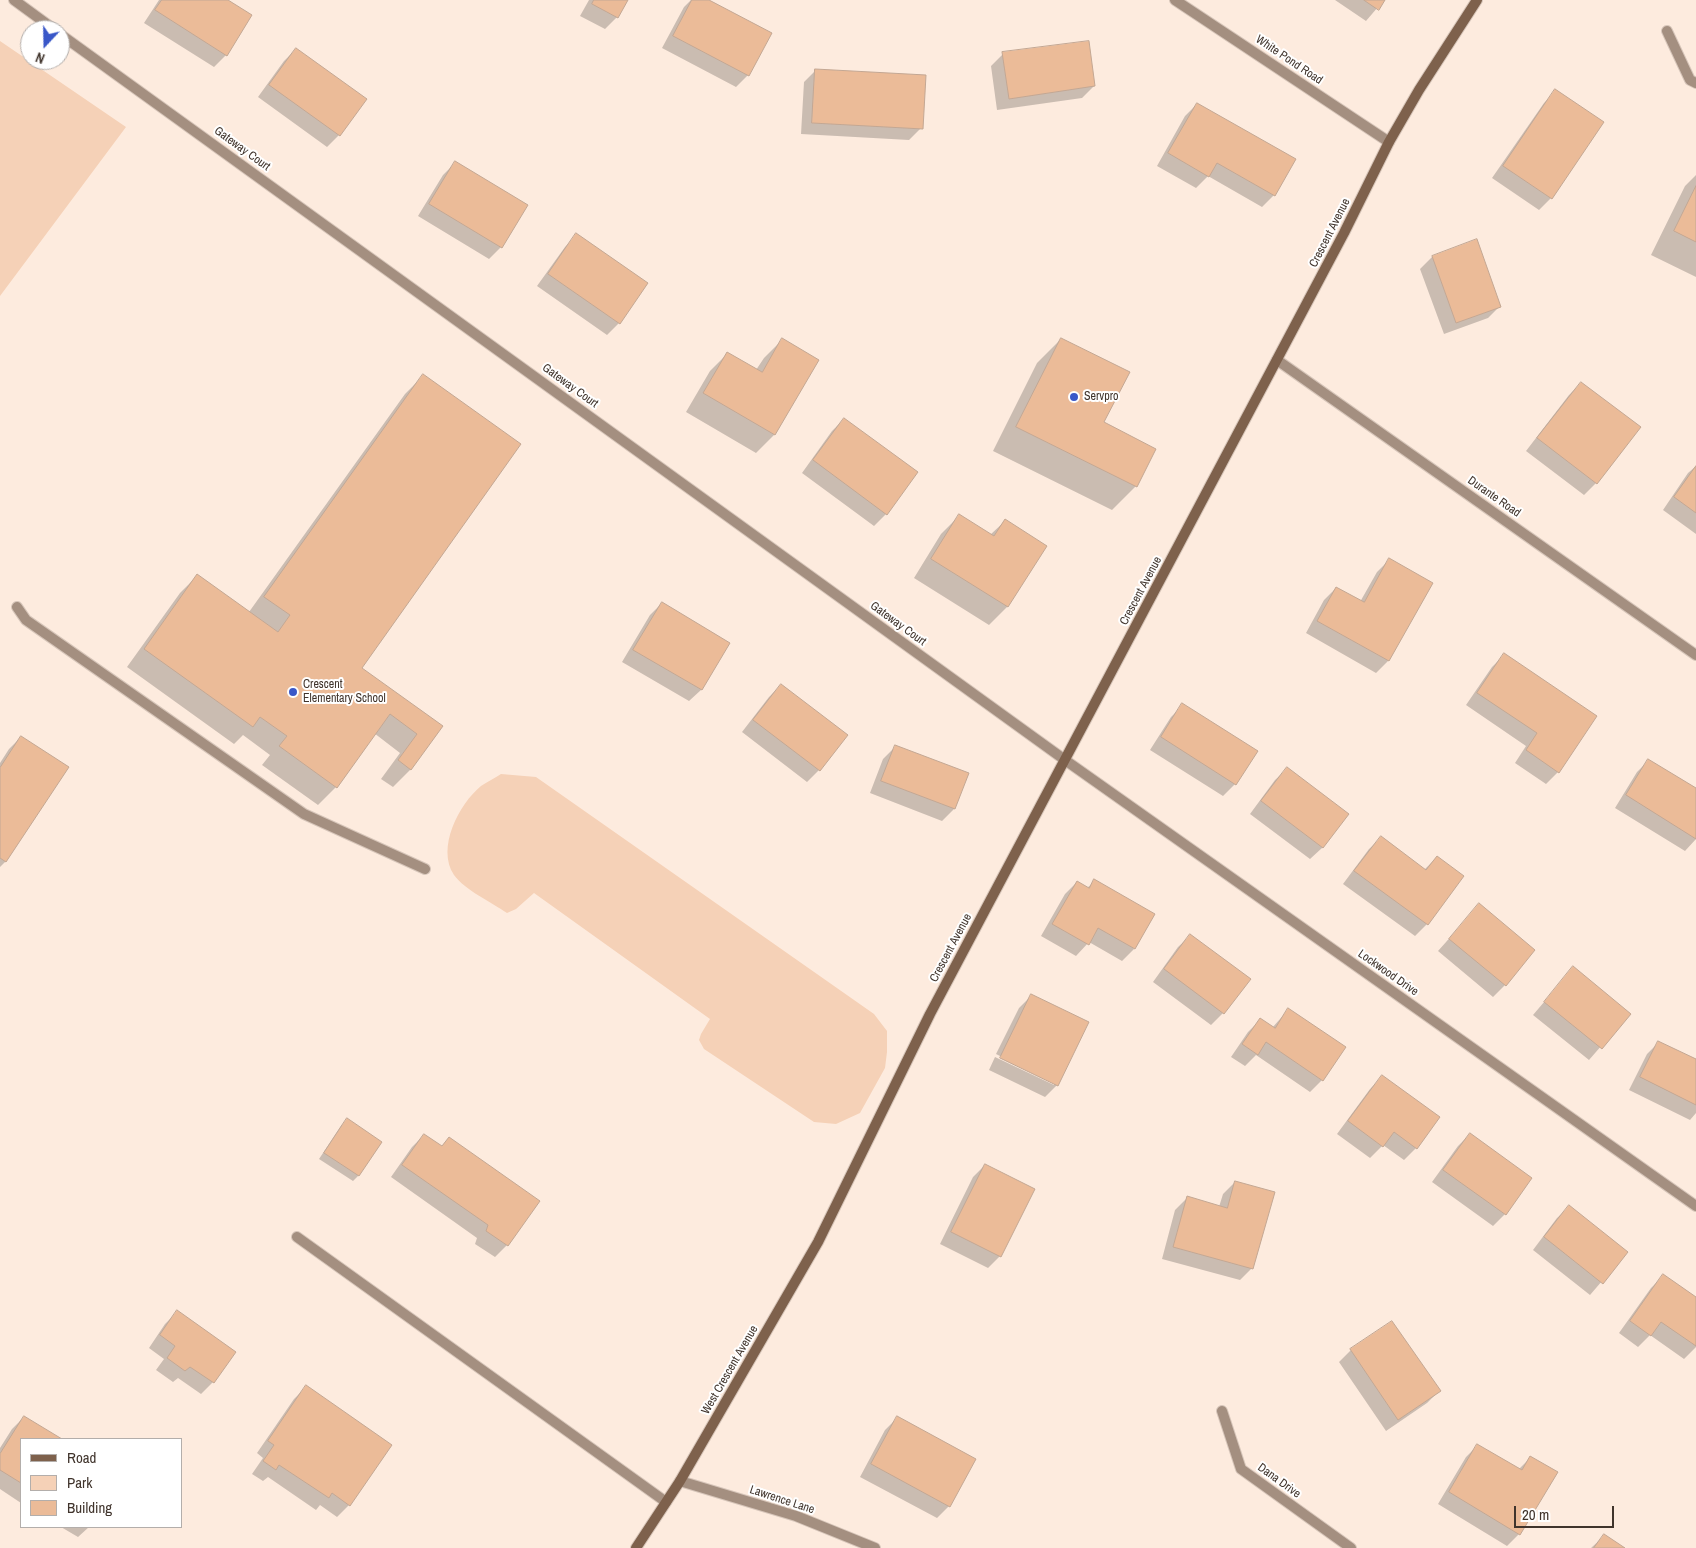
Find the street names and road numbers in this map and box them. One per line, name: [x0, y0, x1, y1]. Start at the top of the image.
street label: White Pond Road: [1253, 32, 1325, 88]
street label: Gateway Court: [211, 124, 273, 174]
street label: Crescent Avenue: [1306, 196, 1354, 270]
street label: Gateway Court: [539, 361, 601, 411]
street label: Durante Road: [1465, 474, 1523, 520]
street label: Crescent Avenue: [1117, 554, 1165, 628]
street label: Gateway Court: [867, 599, 929, 649]
street label: Crescent Avenue: [927, 911, 975, 985]
street label: Lockwood Drive: [1355, 947, 1421, 999]
street label: West Crescent Avenue: [699, 1323, 761, 1417]
street label: Dana Drive: [1255, 1461, 1303, 1501]
street label: Lawrence Lane: [748, 1483, 816, 1517]

